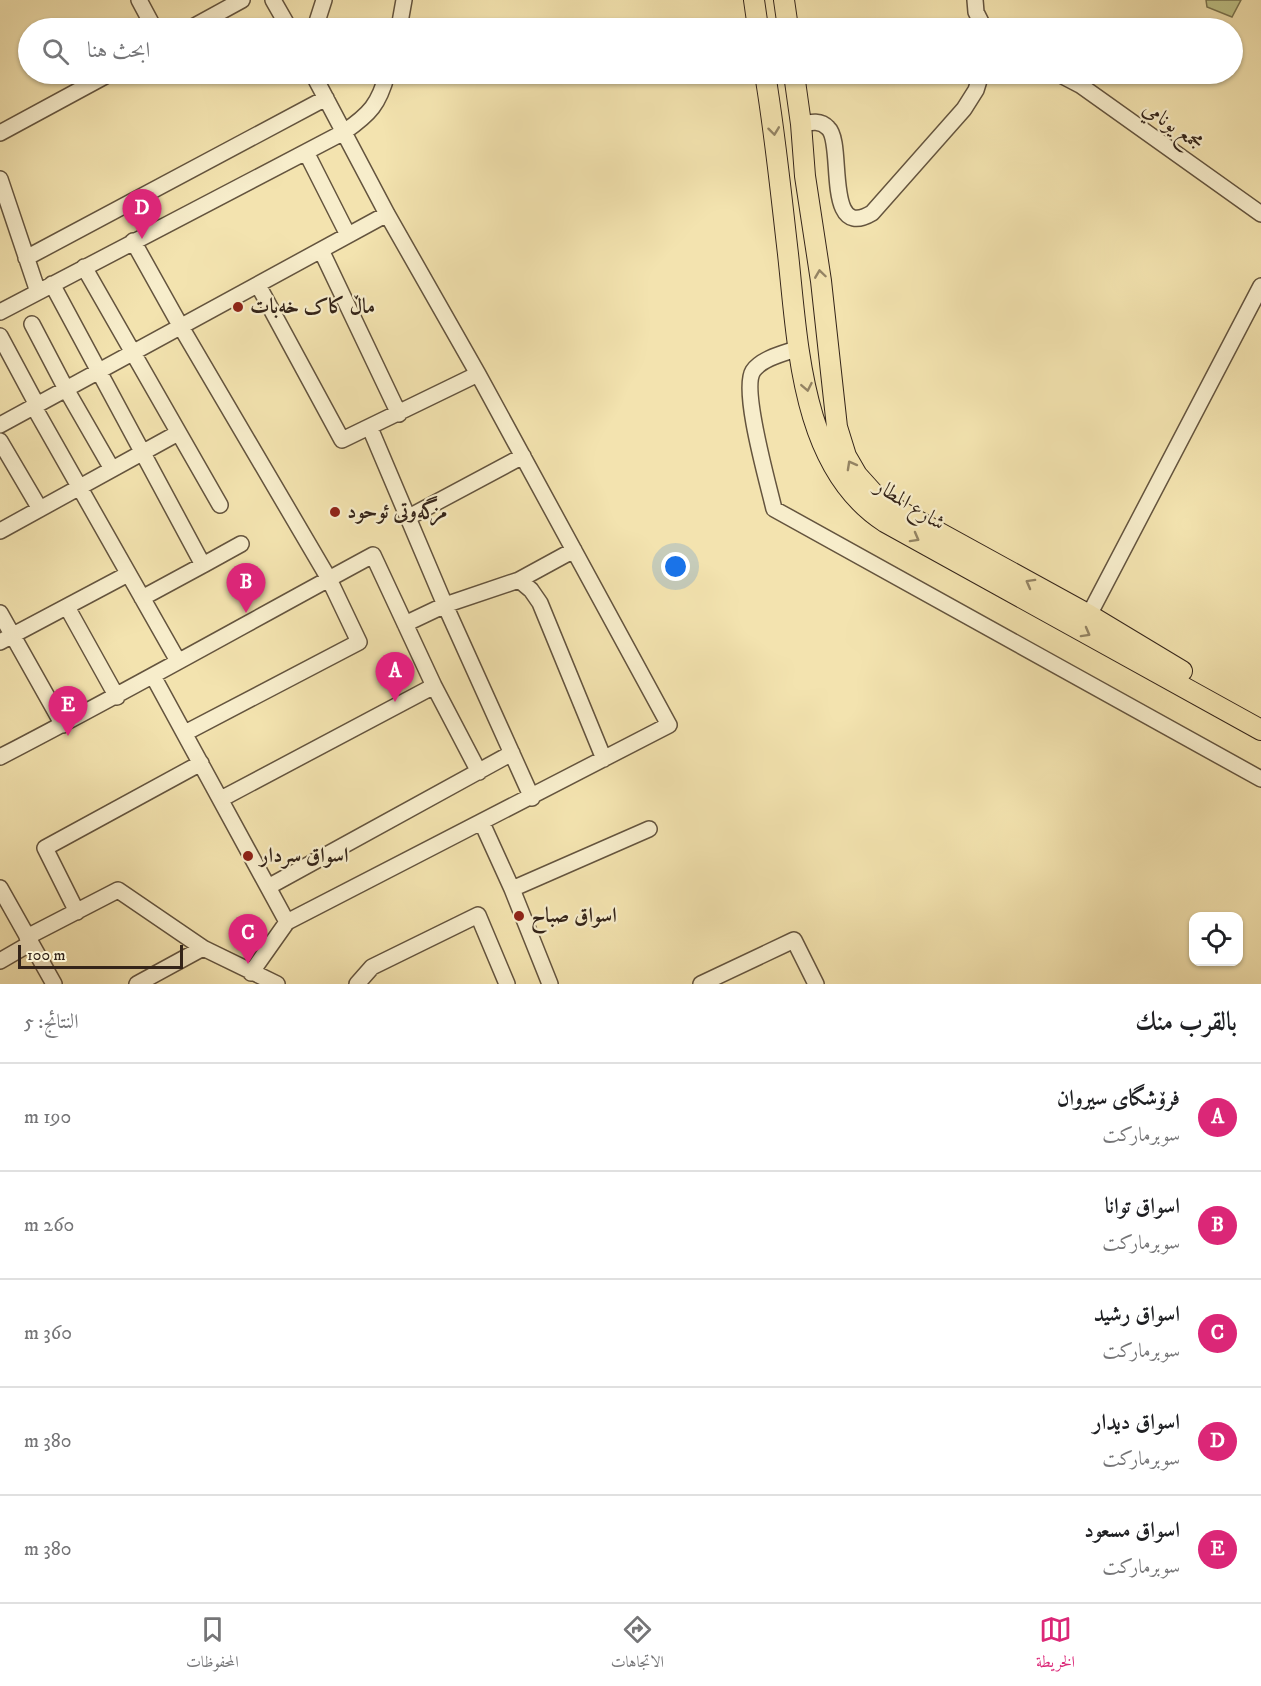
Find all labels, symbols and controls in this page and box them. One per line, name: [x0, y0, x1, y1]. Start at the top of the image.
search box: [18, 18, 1243, 84]
icon: search: [39, 35, 72, 68]
text: ابحث هنا: [87, 37, 150, 64]
street label: مجمع يونامي: [1135, 96, 1209, 160]
one-way arrow: [767, 127, 780, 136]
pin: D: [122, 190, 162, 239]
one-way arrow: [814, 270, 826, 279]
place label: ماڵ کاک خەبات: [250, 294, 375, 320]
marker: ماڵ کاک خەبات: [231, 300, 245, 314]
one-way arrow: [800, 382, 813, 392]
one-way arrow: [847, 461, 859, 472]
street label: شارع المطار: [866, 472, 950, 540]
place label: مزگەوتی ئوحود: [347, 496, 447, 526]
marker: مزگەوتی ئوحود: [328, 505, 342, 519]
one-way arrow: [909, 531, 919, 542]
your location: [661, 552, 690, 581]
pin: B: [226, 564, 266, 613]
one-way arrow: [1026, 579, 1036, 590]
one-way arrow: [1079, 626, 1090, 637]
pin: A: [376, 652, 414, 702]
pin: E: [48, 686, 88, 736]
place label: اسواق سردار: [258, 843, 348, 869]
marker: اسواق سردار: [241, 849, 255, 863]
place label: اسواق صباح: [531, 903, 617, 934]
marker: اسواق صباح: [512, 909, 526, 923]
map controls: [1189, 912, 1243, 966]
button: locate: [1189, 912, 1243, 966]
pin: C: [228, 914, 268, 964]
scale bar: [18, 942, 183, 970]
text: 100 m: [27, 945, 66, 965]
text: بالقرب منك: [1135, 1006, 1237, 1039]
text: النتائج: 5: [24, 1010, 79, 1035]
text: فرۆشگای سیروان: [1057, 1085, 1180, 1112]
text: 190 m: [24, 1105, 71, 1130]
text: A: [1211, 1105, 1224, 1130]
text: سوبرماركت: [1102, 1123, 1180, 1148]
text: اسواق توانا: [1105, 1193, 1180, 1220]
text: 260 m: [24, 1213, 74, 1238]
text: B: [1211, 1213, 1224, 1238]
text: سوبرماركت: [1102, 1231, 1180, 1256]
text: اسواق رشيد: [1094, 1301, 1180, 1328]
text: 360 m: [24, 1321, 72, 1346]
text: C: [1211, 1321, 1224, 1346]
text: سوبرماركت: [1102, 1339, 1180, 1364]
text: اسواق ديدار: [1093, 1409, 1180, 1436]
text: 380 m: [24, 1429, 72, 1454]
text: D: [1210, 1429, 1225, 1454]
text: سوبرماركت: [1102, 1447, 1180, 1472]
text: اسواق مسعود: [1084, 1517, 1180, 1544]
text: 380 m: [24, 1537, 72, 1562]
text: E: [1210, 1537, 1225, 1562]
text: سوبرماركت: [1102, 1555, 1180, 1580]
tab: المحفوظات: [186, 1613, 239, 1677]
tab: الاتجاهات: [611, 1613, 664, 1677]
tab: الخريطة: [1036, 1613, 1075, 1677]

